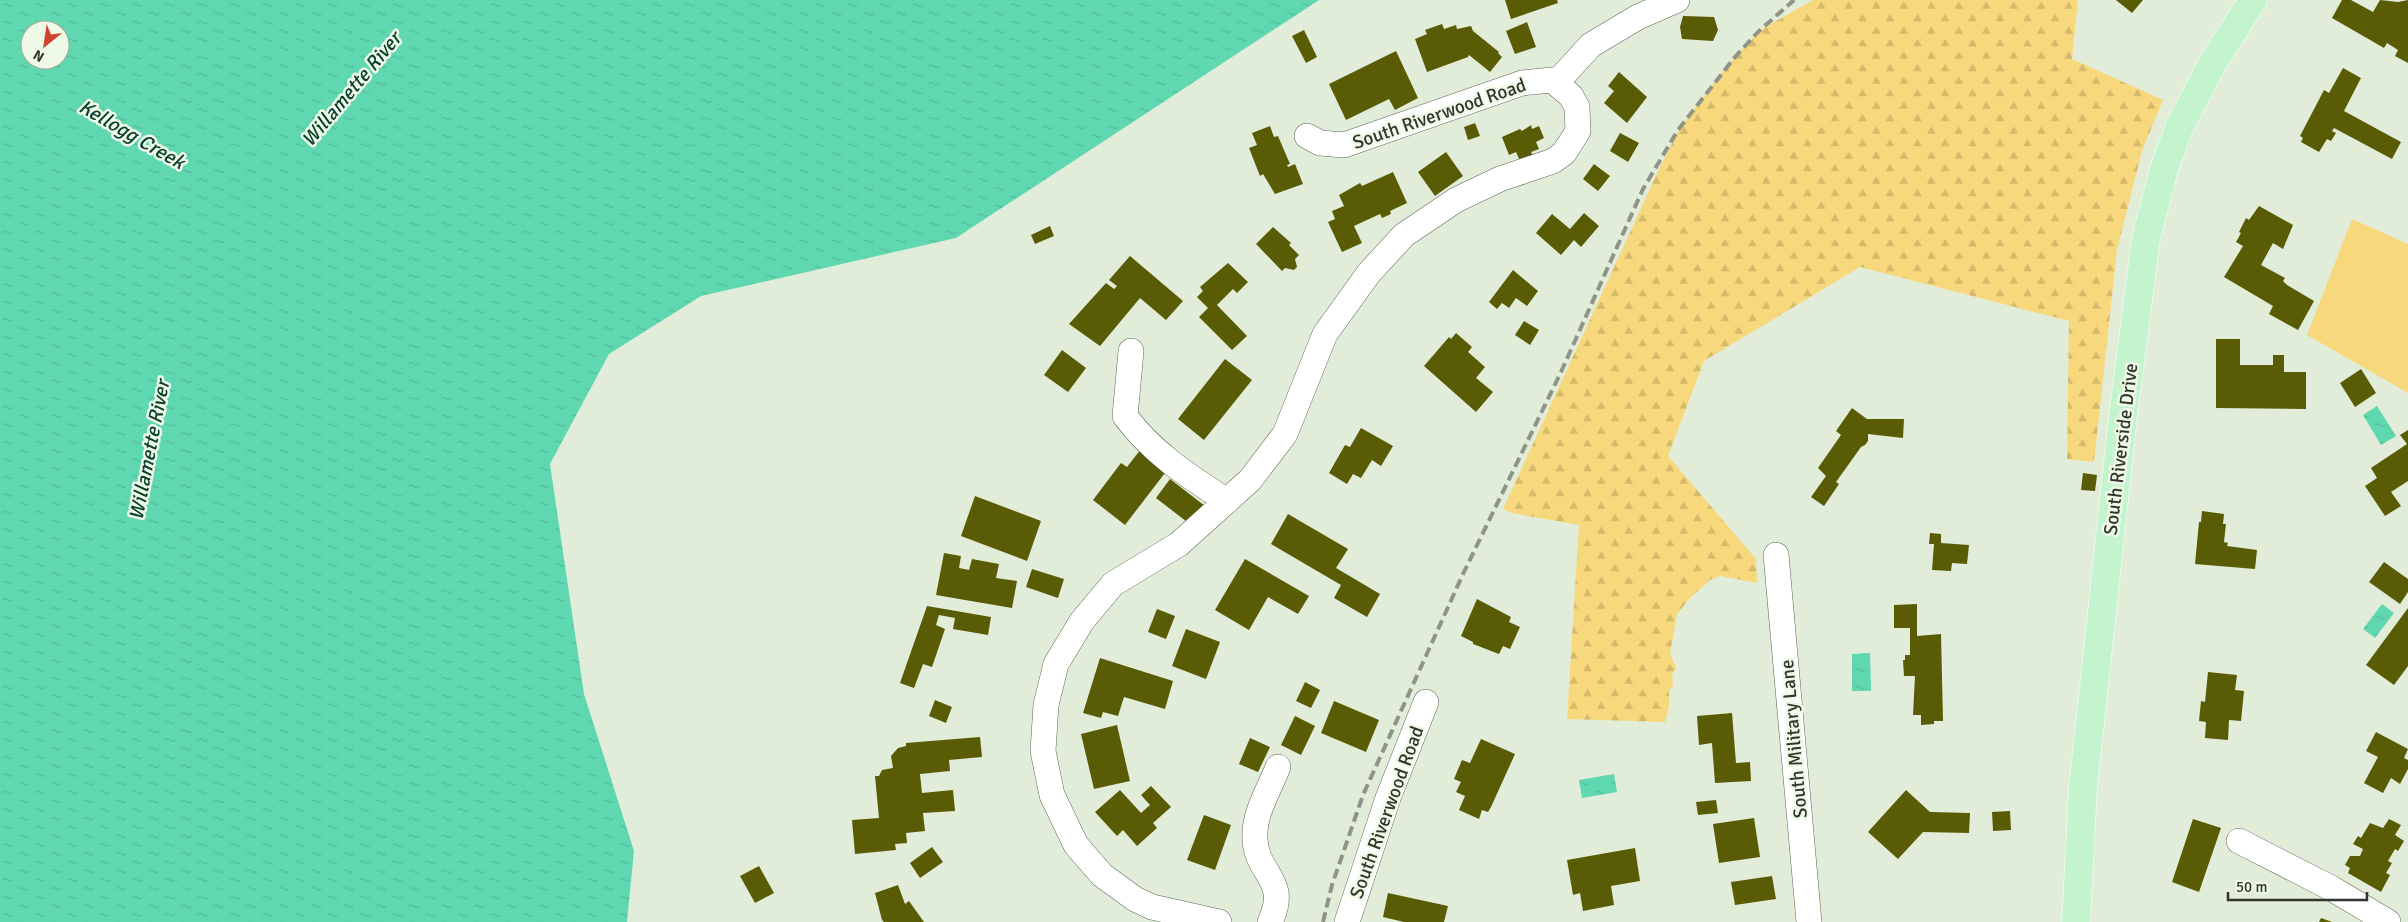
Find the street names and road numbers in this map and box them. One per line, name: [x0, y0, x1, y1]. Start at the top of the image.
street label: South Riverwood Road: [1349, 73, 1529, 155]
street label: South Riverside Drive: [2099, 362, 2143, 536]
street label: South Military Lane: [1775, 659, 1813, 819]
street label: South Riverwood Road: [1345, 723, 1429, 902]

